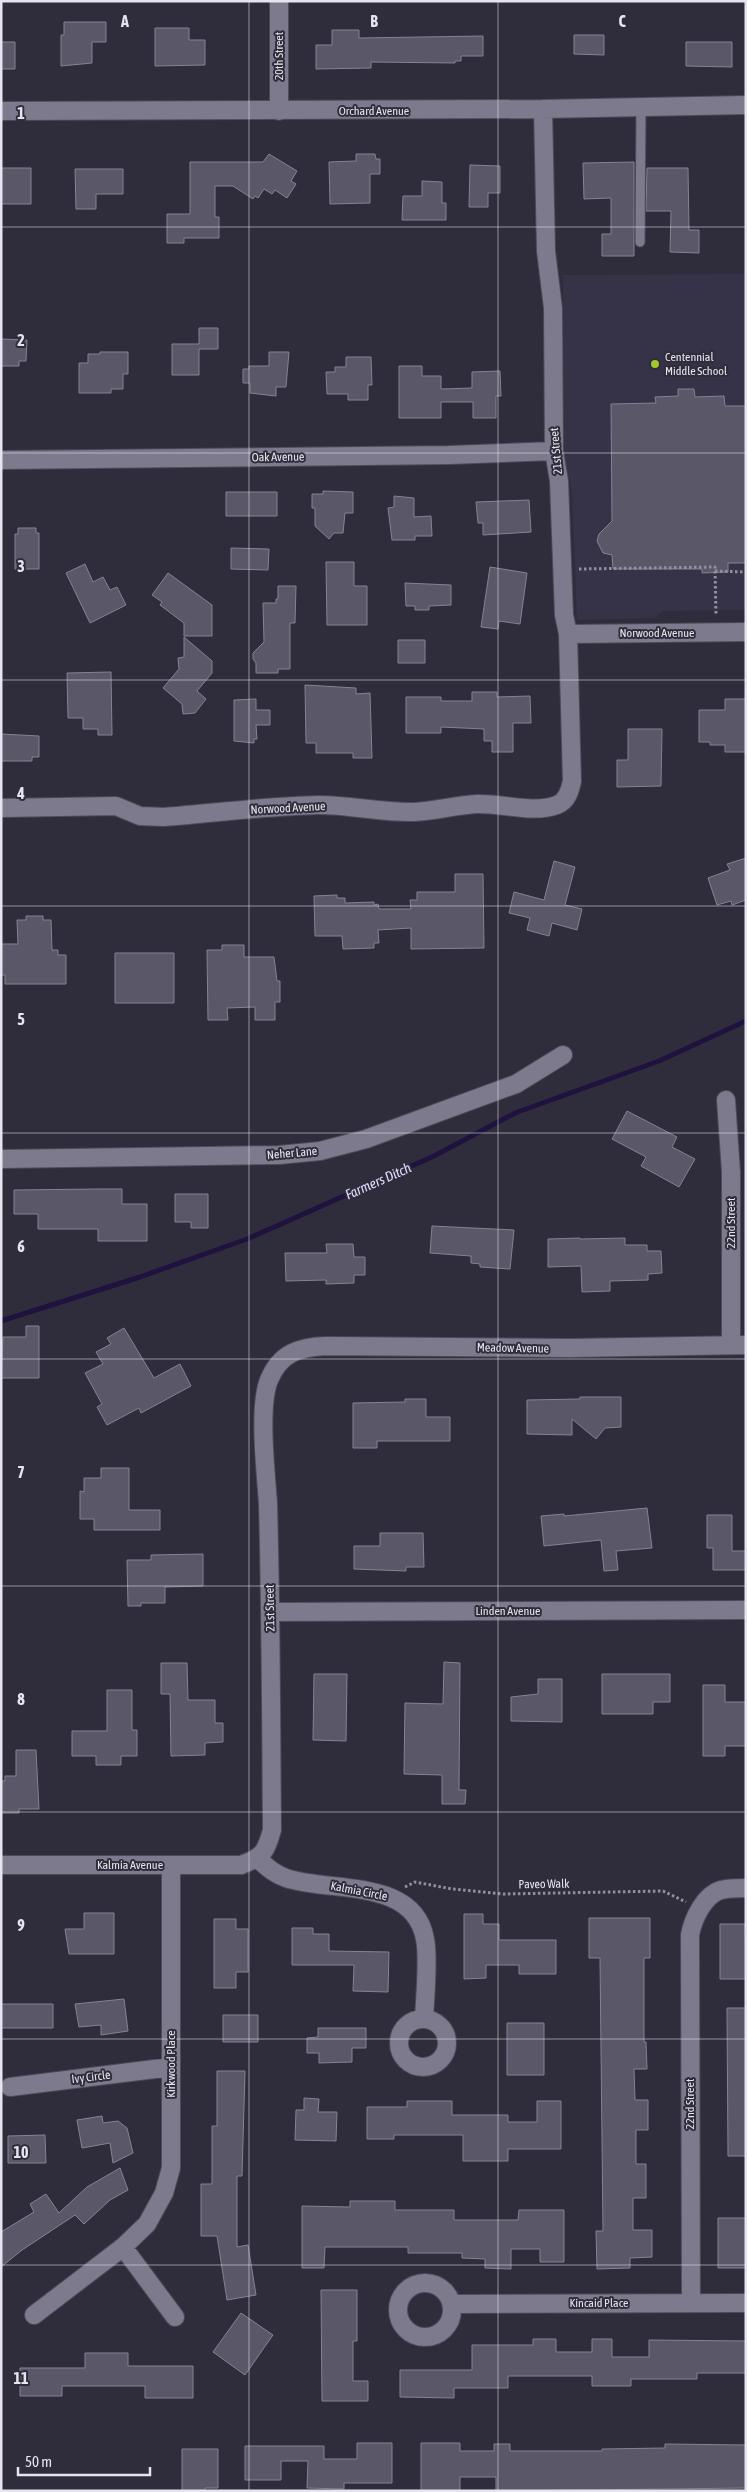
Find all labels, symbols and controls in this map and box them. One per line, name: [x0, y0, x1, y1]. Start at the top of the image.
text: A: [120, 12, 129, 30]
text: B: [370, 12, 378, 30]
text: C: [618, 12, 626, 30]
street label: 20th Street: [272, 31, 286, 80]
text: 1: [17, 104, 25, 122]
street label: Orchard Avenue: [339, 104, 409, 118]
text: 2: [17, 331, 25, 349]
place label: Centennial Middle School: [665, 350, 728, 378]
marker: Centennial Middle School: [649, 358, 661, 370]
street label: 21st Street: [547, 426, 565, 475]
street label: Oak Avenue: [252, 450, 304, 464]
text: 3: [17, 557, 25, 575]
street label: Norwood Avenue: [619, 626, 695, 640]
text: 4: [16, 784, 25, 802]
street label: Norwood Avenue: [250, 799, 326, 817]
text: 5: [17, 1010, 25, 1028]
street label: Neher Lane: [266, 1144, 318, 1162]
water label: Farmers Ditch: [343, 1159, 414, 1203]
street label: 22nd Street: [724, 1197, 738, 1248]
text: 6: [17, 1237, 25, 1255]
street label: Meadow Avenue: [477, 1340, 549, 1356]
text: 7: [17, 1463, 25, 1481]
street label: 21st Street: [263, 1584, 277, 1632]
street label: Linden Avenue: [475, 1604, 541, 1618]
text: 8: [17, 1690, 25, 1708]
street label: Kalmia Avenue: [97, 1858, 163, 1872]
street label: Paveo Walk: [518, 1877, 570, 1891]
street label: Kalmia Circle: [329, 1879, 389, 1903]
text: 9: [17, 1916, 25, 1934]
street label: Kirkwood Place: [164, 2030, 178, 2098]
street label: Ivy Circle: [71, 2068, 111, 2086]
street label: 22nd Street: [683, 2078, 697, 2129]
text: 10: [13, 2143, 29, 2161]
street label: Kincaid Place: [569, 2296, 629, 2310]
text: 11: [13, 2369, 29, 2387]
scale bar: [18, 2444, 150, 2476]
text: 50 m: [25, 2453, 52, 2470]

